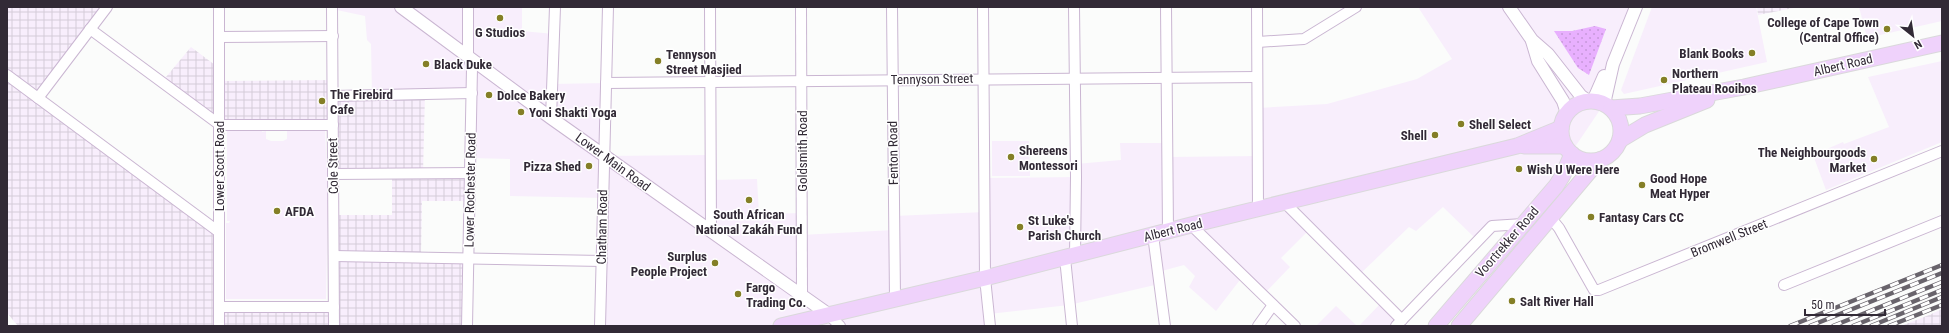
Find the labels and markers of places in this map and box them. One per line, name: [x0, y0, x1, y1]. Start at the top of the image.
marker: G Studios: [495, 13, 505, 23]
place label: College of Cape Town (Central Office): [1767, 15, 1879, 45]
marker: College of Cape Town (Central Office): [1882, 24, 1892, 34]
place label: G Studios: [475, 25, 525, 40]
place label: Blank Books: [1679, 46, 1744, 61]
place label: Tennyson Street Masjied: [666, 47, 742, 77]
marker: Blank Books: [1747, 48, 1757, 58]
marker: Tennyson Street Masjied: [653, 56, 663, 66]
place label: Black Duke: [434, 57, 492, 72]
marker: Black Duke: [421, 59, 431, 69]
place label: Northern Plateau Rooibos: [1672, 66, 1757, 96]
marker: Northern Plateau Rooibos: [1659, 75, 1669, 85]
place label: The Firebird Cafe: [330, 87, 393, 117]
place label: Dolce Bakery: [497, 88, 565, 103]
marker: Dolce Bakery: [484, 90, 494, 100]
marker: The Firebird Cafe: [317, 96, 327, 106]
place label: Yoni Shakti Yoga: [529, 105, 617, 120]
marker: Yoni Shakti Yoga: [516, 107, 526, 117]
place label: Shell Select: [1469, 117, 1531, 132]
marker: Shell Select: [1456, 119, 1466, 129]
place label: Shell: [1401, 128, 1427, 143]
marker: Shell: [1430, 130, 1440, 140]
place label: Shereens Montessori: [1019, 143, 1078, 173]
place label: The Neighbourgoods Market: [1758, 145, 1866, 175]
marker: Shereens Montessori: [1006, 152, 1016, 162]
marker: The Neighbourgoods Market: [1869, 154, 1879, 164]
place label: Pizza Shed: [523, 159, 581, 174]
marker: Pizza Shed: [584, 161, 594, 171]
place label: Wish U Were Here: [1527, 162, 1620, 177]
marker: Wish U Were Here: [1514, 164, 1524, 174]
place label: Good Hope Meat Hyper: [1650, 171, 1711, 201]
marker: Good Hope Meat Hyper: [1637, 180, 1647, 190]
marker: South African National Zakáh Fund: [744, 195, 754, 205]
place label: AFDA: [285, 204, 314, 219]
marker: AFDA: [272, 206, 282, 216]
place label: South African National Zakáh Fund: [696, 207, 802, 237]
place label: Fantasy Cars CC: [1599, 210, 1684, 225]
marker: Fantasy Cars CC: [1586, 212, 1596, 222]
place label: St Luke's Parish Church: [1028, 213, 1101, 243]
marker: St Luke's Parish Church: [1015, 222, 1025, 232]
place label: Surplus People Project: [631, 249, 707, 279]
marker: Surplus People Project: [710, 258, 720, 268]
place label: Fargo Trading Co.: [746, 280, 806, 310]
marker: Fargo Trading Co.: [733, 289, 743, 299]
place label: Salt River Hall: [1520, 294, 1594, 309]
marker: Salt River Hall: [1507, 296, 1517, 306]

